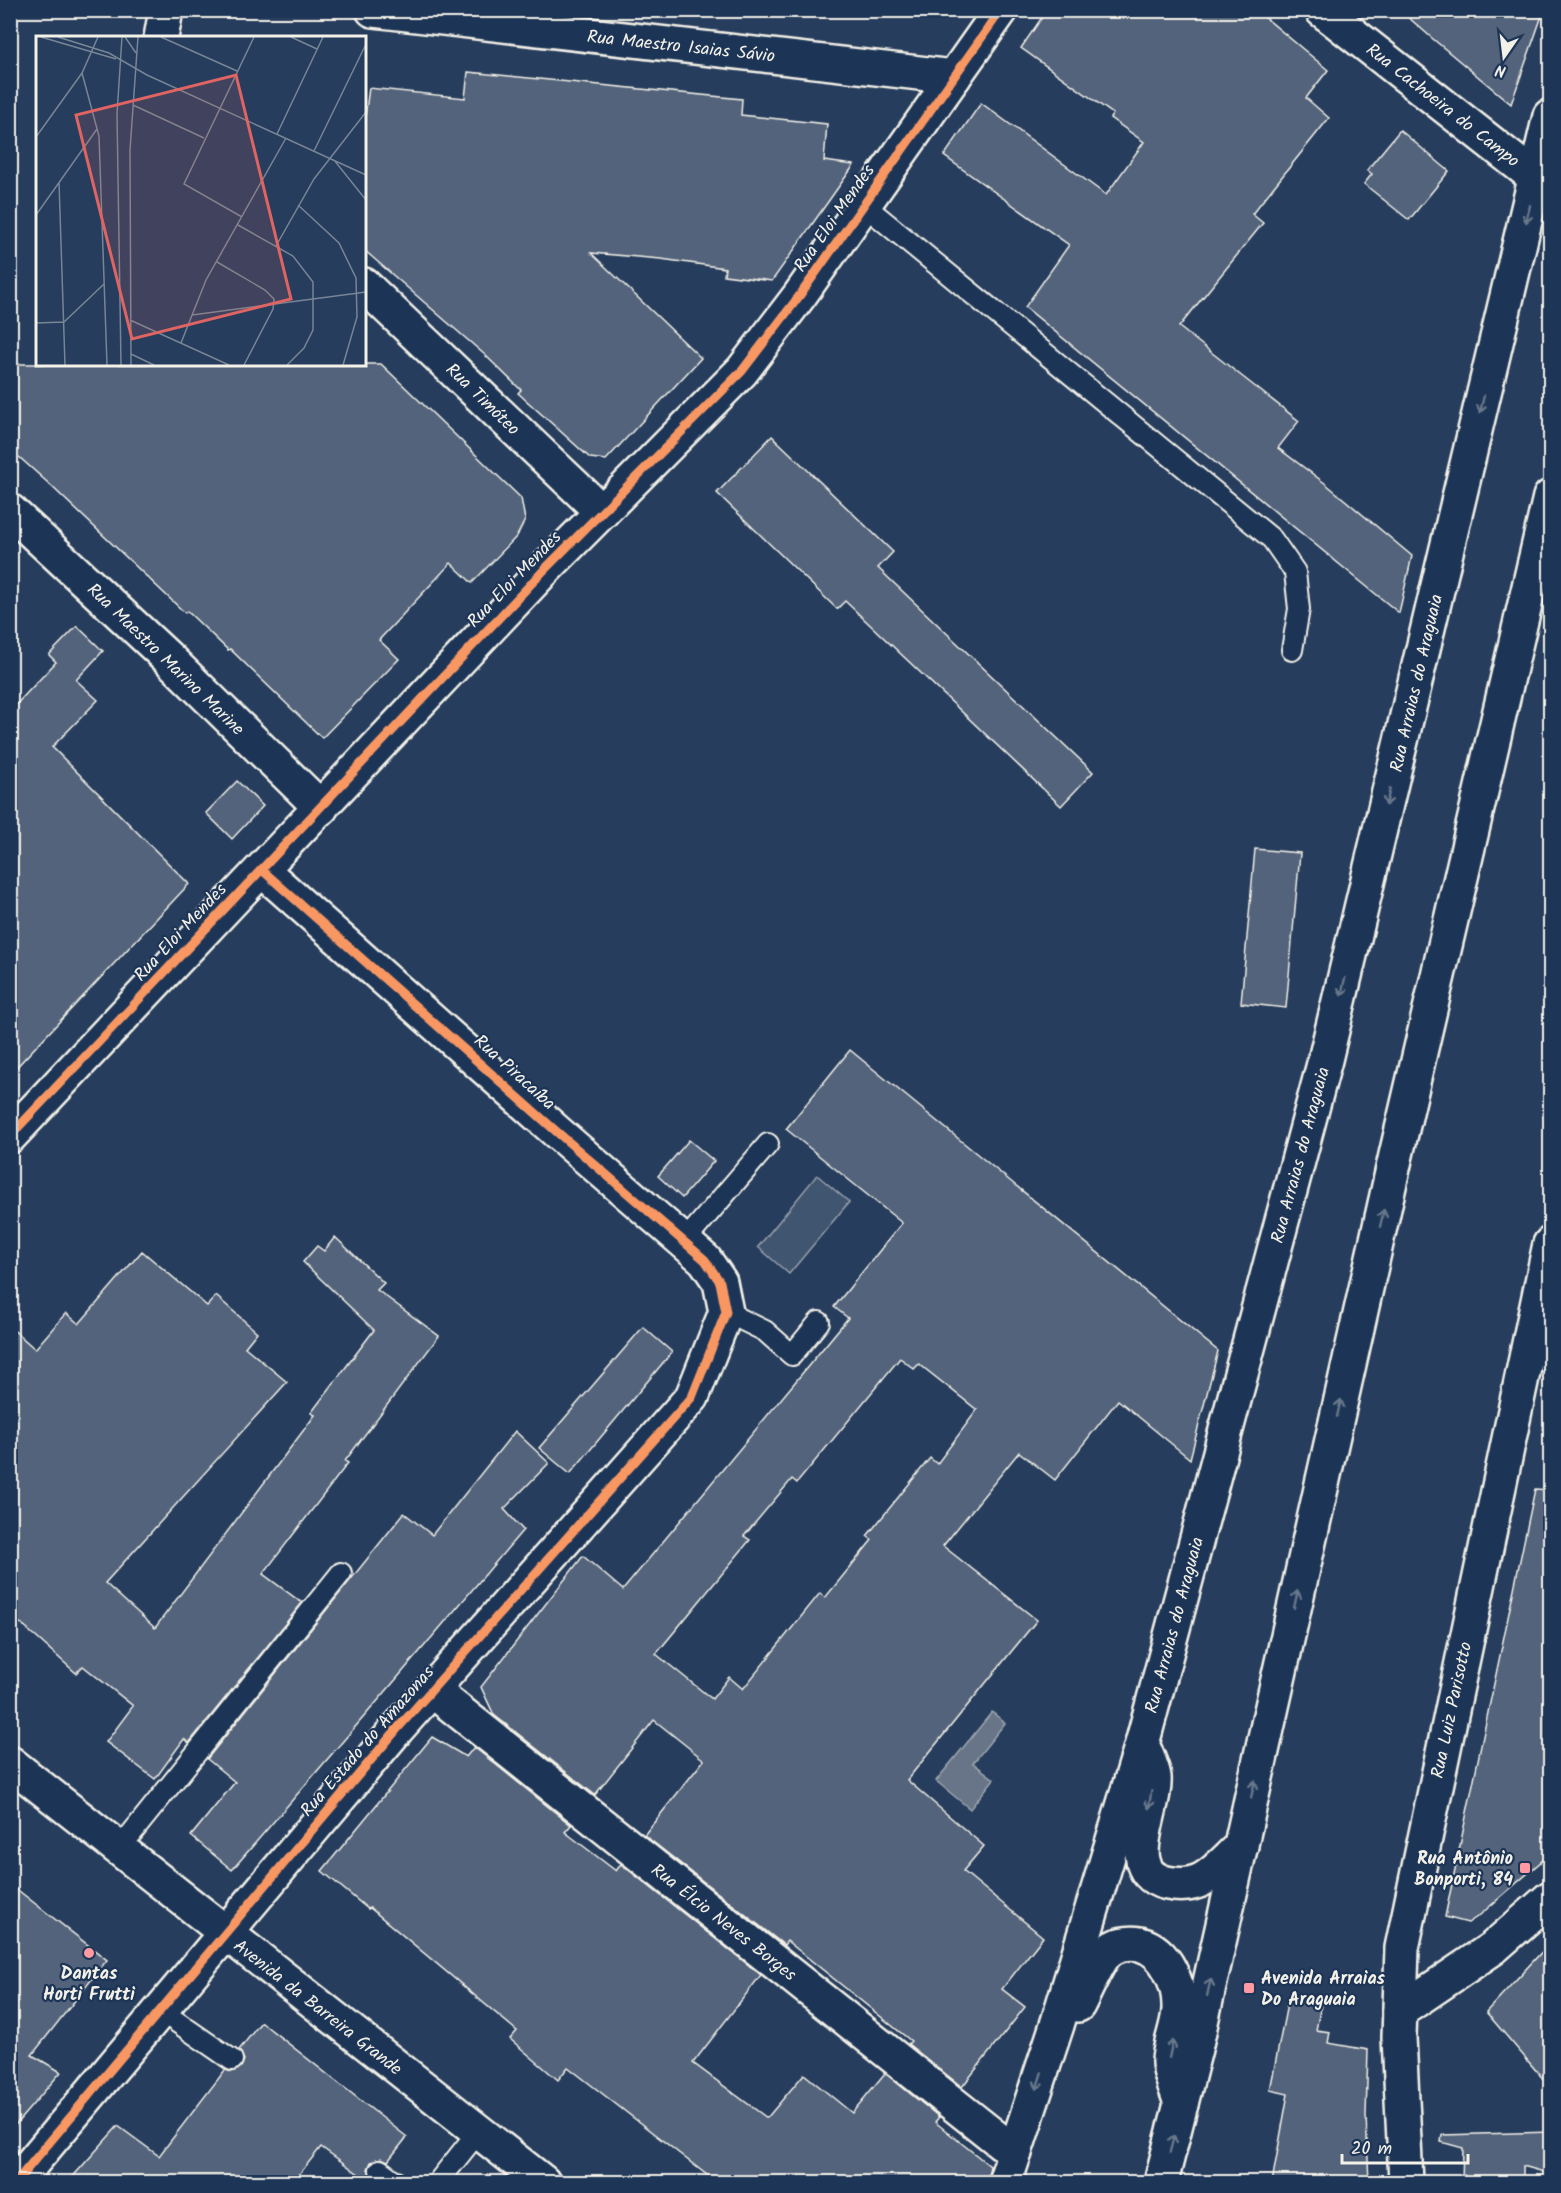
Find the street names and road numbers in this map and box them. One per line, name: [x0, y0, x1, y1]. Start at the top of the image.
street label: Rua Maestro Isaias Sávio: [585, 23, 776, 72]
street label: Rua Cachoeira do Campo: [1359, 37, 1525, 176]
street label: Rua Eloi Mendes: [787, 159, 883, 279]
street label: Rua Timóteo: [438, 357, 526, 443]
street label: Rua Eloi Mendes: [461, 524, 570, 635]
street label: Rua Maestro Marino Marine: [79, 577, 251, 743]
street label: Rua Arraias do Araguaia: [1383, 591, 1452, 775]
street label: Rua Eloi Mendes: [127, 877, 235, 989]
street label: Rua Piracaíba: [466, 1028, 562, 1118]
street label: Rua Arraias do Araguaia: [1264, 1064, 1339, 1247]
street label: Rua Arraias do Araguaia: [1138, 1534, 1213, 1717]
street label: Rua Luiz Parisotto: [1424, 1639, 1481, 1781]
street label: Rua Estado do Amazonas: [294, 1660, 442, 1824]
street label: Rua Élcio Neves Borges: [644, 1857, 802, 1990]
street label: Avenida da Barreira Grande: [226, 1933, 408, 2084]

